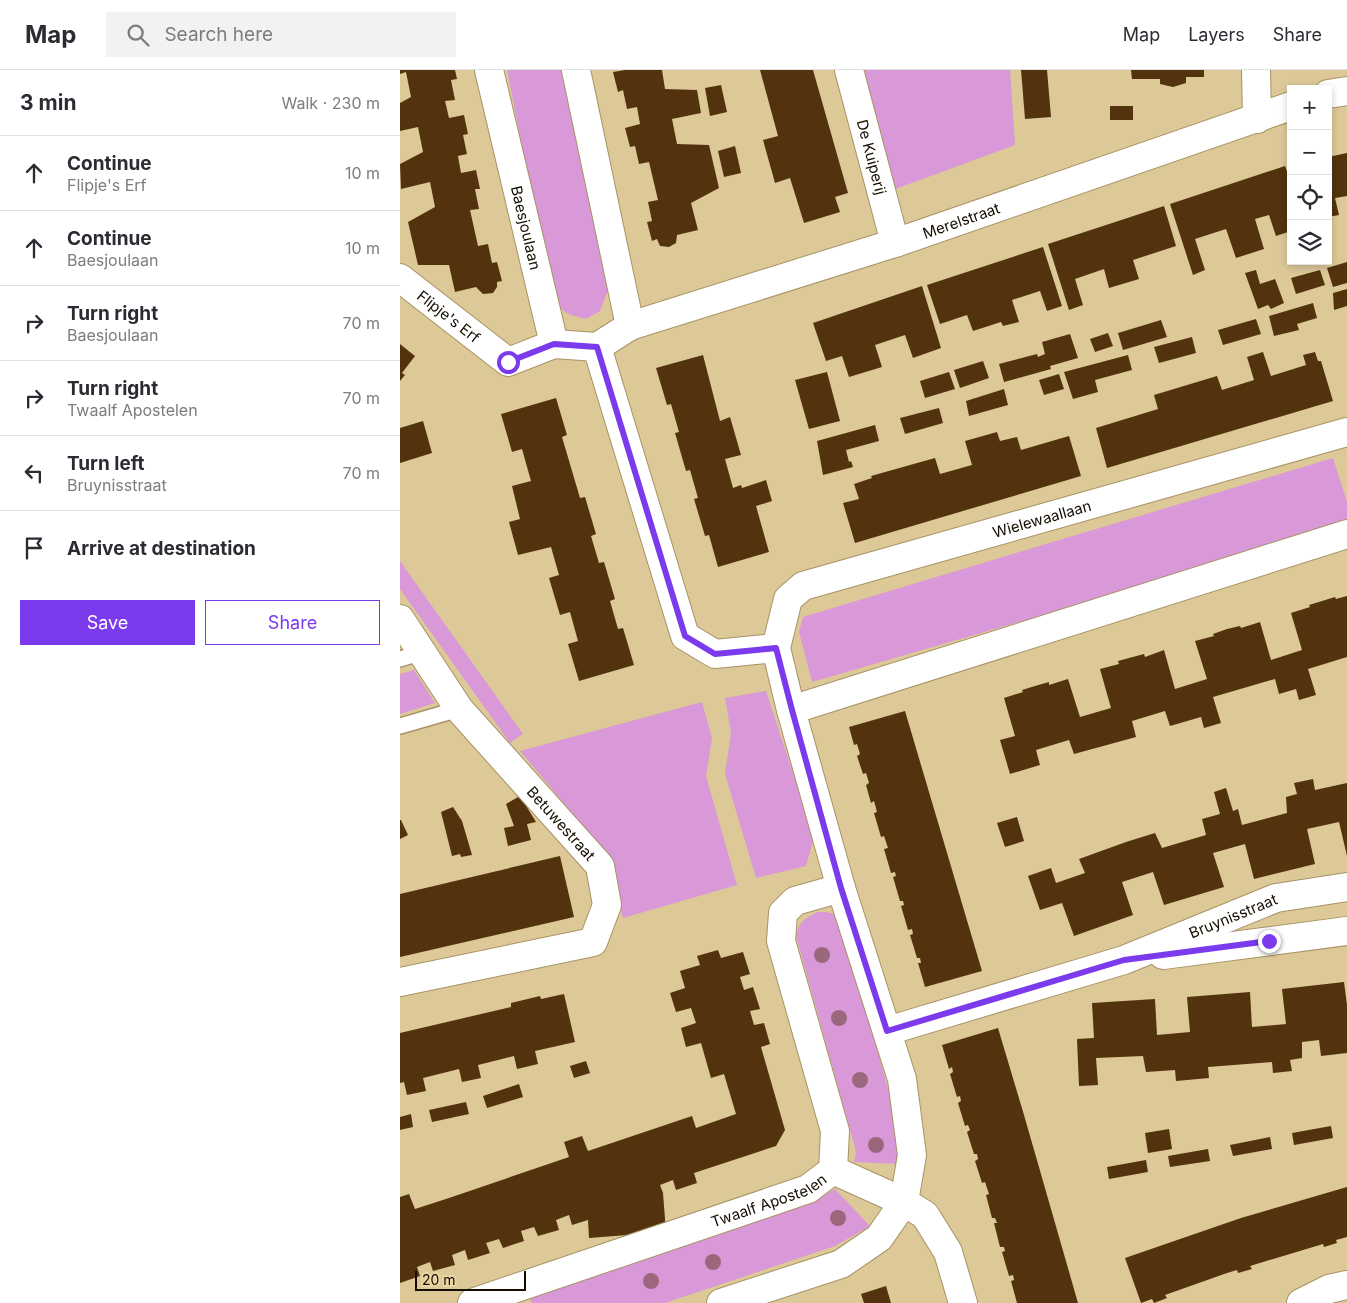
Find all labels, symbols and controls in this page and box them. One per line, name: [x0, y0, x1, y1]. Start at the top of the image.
search box: [106, 12, 456, 57]
text: Map: [25, 20, 76, 49]
icon: search: [124, 21, 152, 49]
text: Search here: [164, 23, 273, 46]
text: Map: [1123, 24, 1160, 45]
text: Layers: [1188, 24, 1245, 45]
text: Share: [1273, 24, 1322, 45]
map controls: [1287, 85, 1332, 265]
button: +: [1287, 85, 1332, 130]
text: 3 min: [20, 90, 76, 115]
text: Walk · 230 m: [282, 93, 380, 113]
street label: De Kuiperij: [853, 117, 891, 197]
button: −: [1287, 130, 1332, 175]
text: Continue: [67, 152, 152, 175]
icon: ahead: [20, 159, 48, 187]
text: 10 m: [345, 163, 380, 183]
text: Flipje's Erf: [67, 175, 147, 195]
button: locate: [1287, 175, 1332, 220]
street label: Baesjoulaan: [507, 184, 546, 272]
street label: Merelstraat: [920, 198, 1002, 242]
button: layers: [1287, 220, 1332, 265]
text: Continue: [67, 227, 152, 250]
icon: ahead: [20, 234, 48, 262]
text: 10 m: [345, 238, 380, 258]
text: Baesjoulaan: [67, 250, 158, 270]
street label: Flipje's Erf: [414, 286, 485, 347]
text: Turn right: [67, 302, 158, 325]
icon: right: [20, 309, 48, 337]
text: 70 m: [343, 313, 380, 333]
text: Baesjoulaan: [67, 325, 158, 345]
route start: [497, 351, 520, 374]
text: Turn right: [67, 377, 158, 400]
icon: right: [20, 384, 48, 412]
text: 70 m: [343, 388, 380, 408]
text: Twaalf Apostelen: [67, 400, 198, 420]
text: Turn left: [67, 452, 145, 475]
icon: left: [20, 459, 48, 487]
text: 70 m: [343, 463, 380, 483]
text: Bruynisstraat: [67, 475, 167, 495]
street label: Wielewaallaan: [990, 495, 1093, 541]
icon: arrive: [20, 534, 48, 562]
text: Arrive at destination: [67, 537, 256, 560]
button: Save: [20, 600, 195, 645]
button: Share: [205, 600, 380, 645]
street label: Betuwestraat: [523, 782, 600, 864]
street label: Bruynisstraat: [1186, 889, 1280, 942]
route end: [1258, 930, 1281, 953]
street label: Twaalf Apostelen: [708, 1169, 830, 1231]
scale bar: [415, 1268, 526, 1291]
text: 20 m: [422, 1271, 456, 1288]

